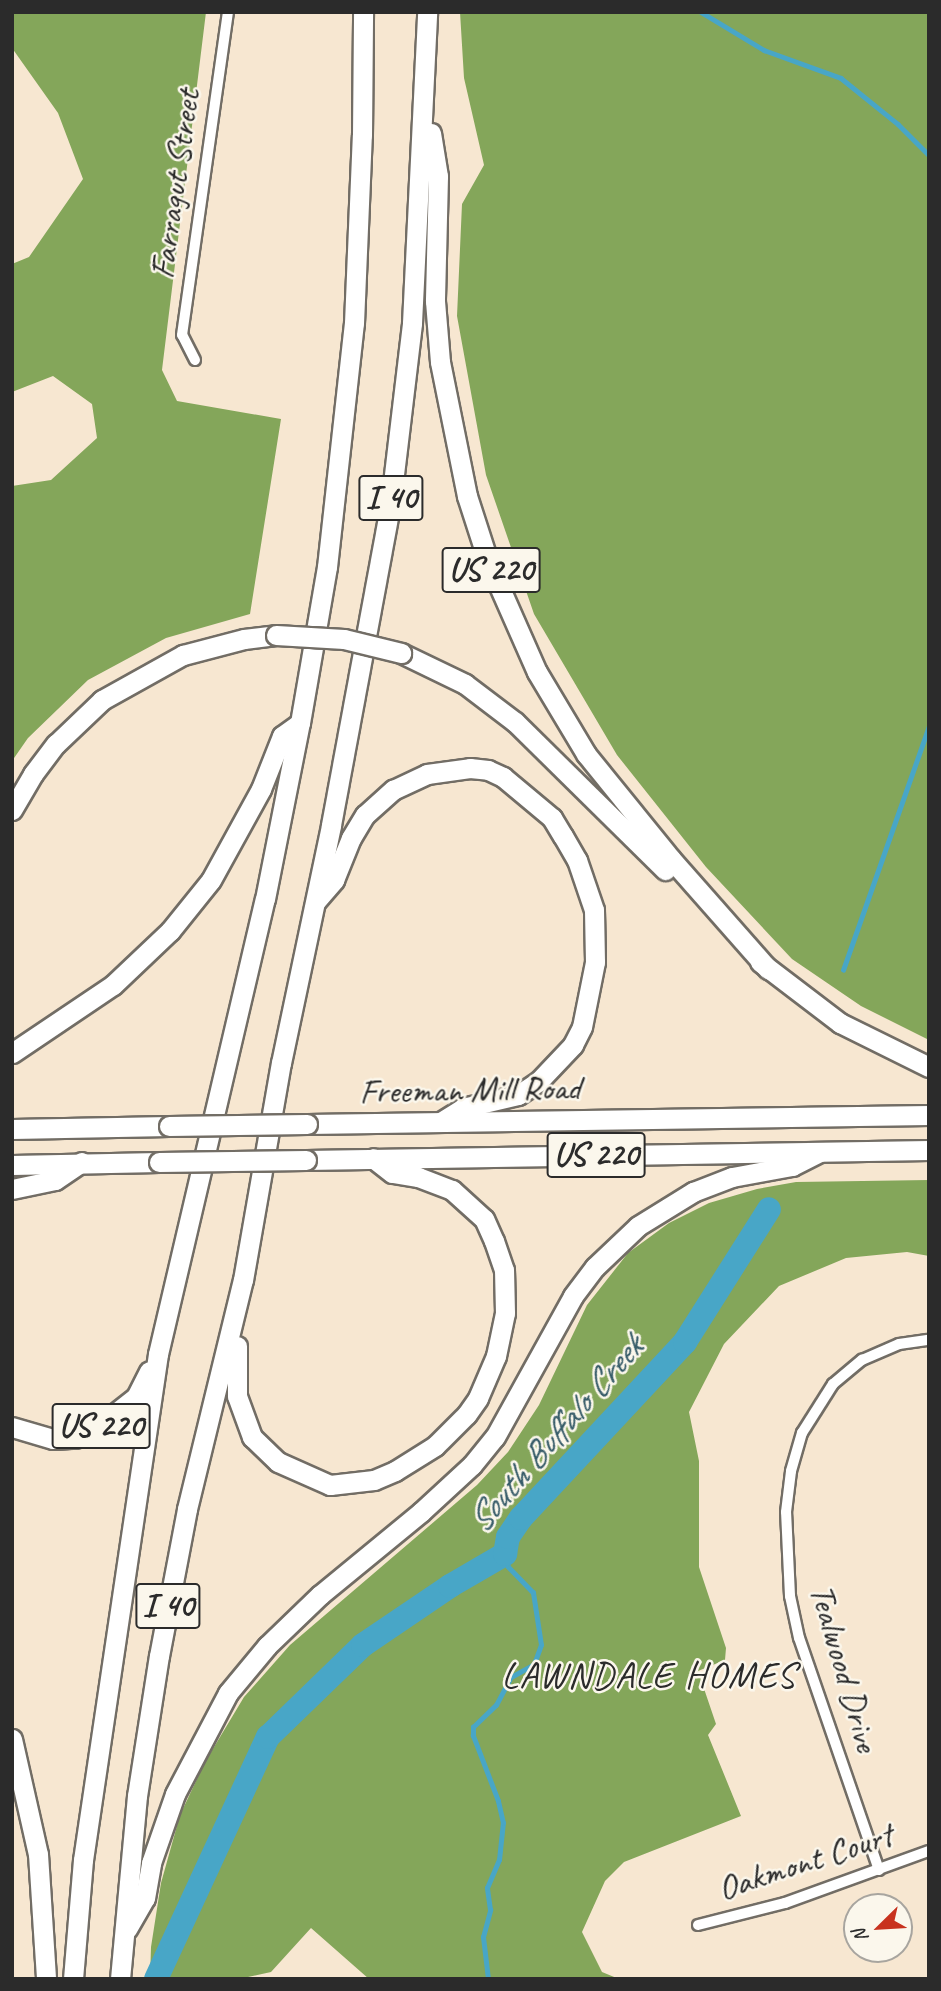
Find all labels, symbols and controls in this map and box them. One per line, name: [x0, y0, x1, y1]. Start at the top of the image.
street label: Farragut Street: [141, 86, 209, 282]
road number: I 40: [358, 468, 424, 527]
road number: US 220: [440, 540, 542, 600]
street label: Freeman Mill Road: [359, 1067, 581, 1113]
road number: US 220: [545, 1126, 647, 1184]
water label: South Buffalo Creek: [458, 1327, 652, 1541]
road number: US 220: [50, 1396, 152, 1456]
road number: I 40: [135, 1576, 201, 1636]
street label: Tealwood Drive: [800, 1579, 888, 1757]
district label: LAWNDALE HOMES: [504, 1653, 794, 1697]
street label: Oakmont Court: [712, 1814, 898, 1910]
north arrow: [843, 1893, 913, 1963]
text: N: [847, 1925, 874, 1946]

